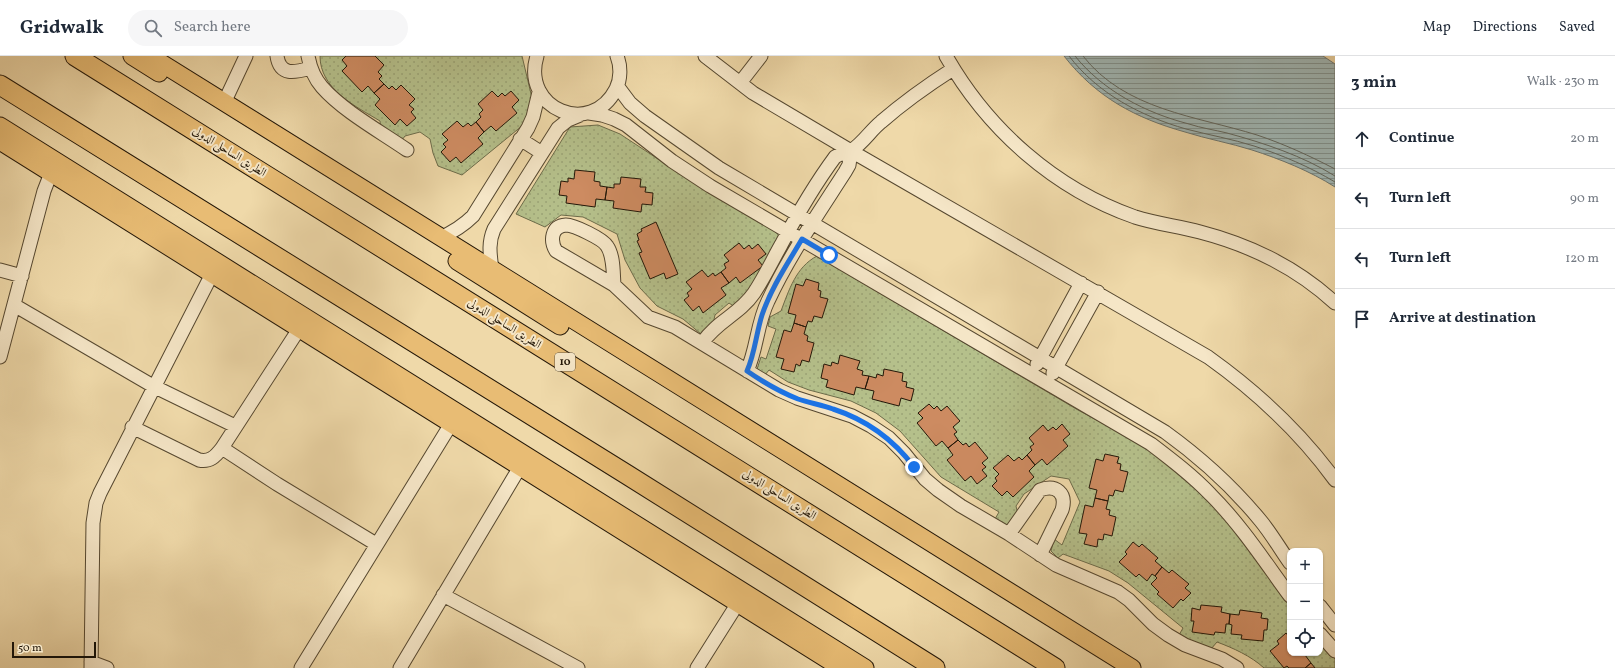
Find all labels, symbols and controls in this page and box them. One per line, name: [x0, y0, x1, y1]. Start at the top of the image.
search box: [128, 10, 408, 46]
text: Gridwalk: [20, 15, 104, 41]
icon: search: [142, 17, 164, 39]
text: Search here: [174, 17, 251, 38]
text: Map: [1423, 18, 1451, 37]
text: Directions: [1473, 18, 1537, 37]
text: Saved: [1559, 18, 1595, 37]
text: 3 min: [1351, 71, 1397, 94]
text: Walk · 230 m: [1527, 73, 1599, 91]
street label: الطريق الساحلى الدولى: [189, 123, 269, 181]
icon: ahead: [1351, 128, 1373, 150]
text: Continue: [1389, 128, 1454, 149]
text: 20 m: [1570, 130, 1599, 148]
icon: left: [1351, 188, 1373, 210]
text: Turn left: [1389, 188, 1451, 209]
text: 90 m: [1570, 190, 1599, 208]
route start: [820, 246, 838, 264]
icon: left: [1351, 248, 1373, 270]
text: Turn left: [1389, 248, 1451, 269]
text: 120 m: [1565, 250, 1599, 268]
street label: الطريق الساحلى الدولى: [464, 295, 544, 353]
icon: arrive: [1351, 308, 1373, 330]
text: Arrive at destination: [1389, 308, 1536, 329]
road number: 10: [555, 353, 575, 371]
route end: [905, 458, 923, 476]
street label: الطريق الساحلى الدولى: [739, 466, 819, 524]
map controls: [1287, 548, 1323, 656]
button: +: [1287, 548, 1323, 584]
button: −: [1287, 584, 1323, 620]
button: locate: [1287, 620, 1323, 656]
scale bar: [12, 640, 96, 659]
text: 50 m: [18, 641, 42, 656]

